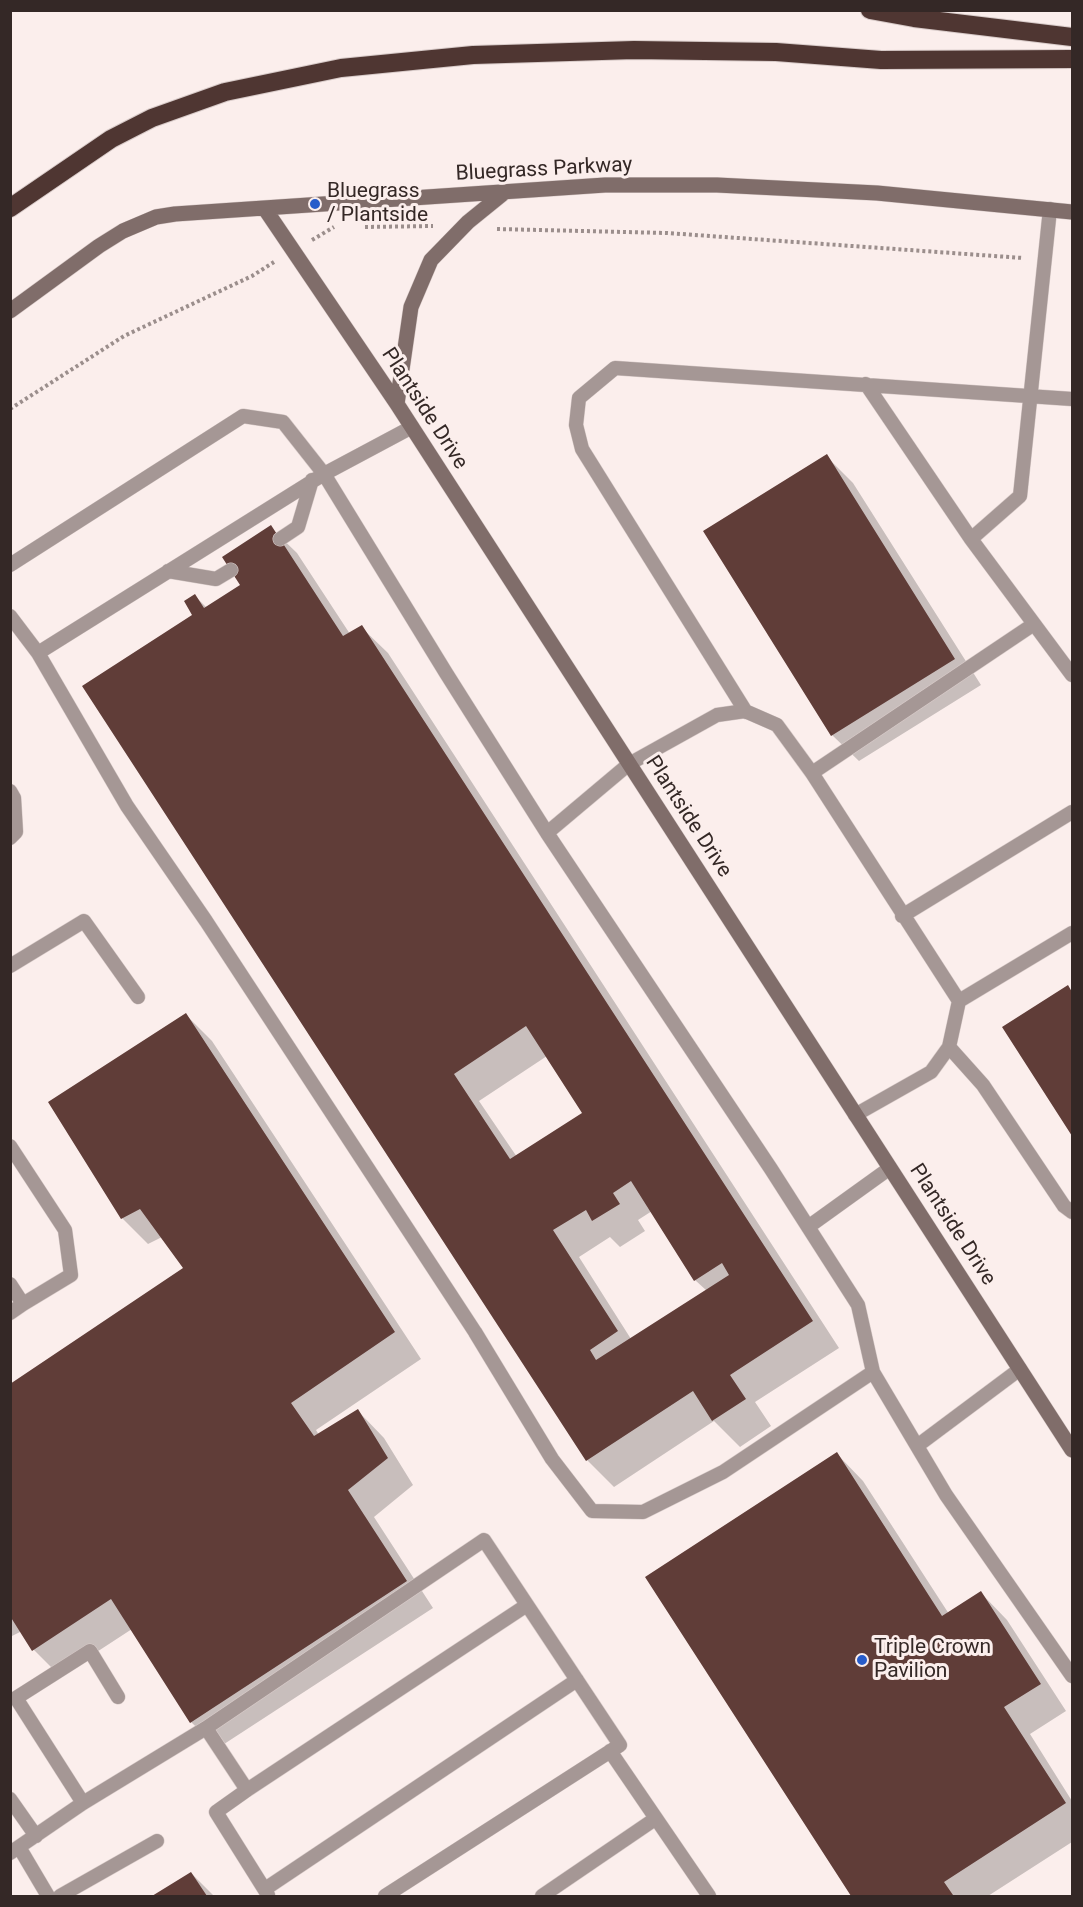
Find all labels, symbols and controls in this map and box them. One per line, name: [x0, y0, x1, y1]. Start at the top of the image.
street label: Bluegrass Parkway: [455, 153, 633, 187]
place label: Bluegrass / Plantside: [327, 179, 428, 229]
marker: Bluegrass / Plantside: [308, 197, 322, 211]
street label: Plantside Drive: [375, 344, 473, 474]
street label: Plantside Drive: [639, 752, 737, 882]
street label: Plantside Drive: [903, 1160, 1001, 1290]
place label: Triple Crown Pavilion: [874, 1635, 991, 1685]
marker: Triple Crown Pavilion: [855, 1653, 869, 1667]

